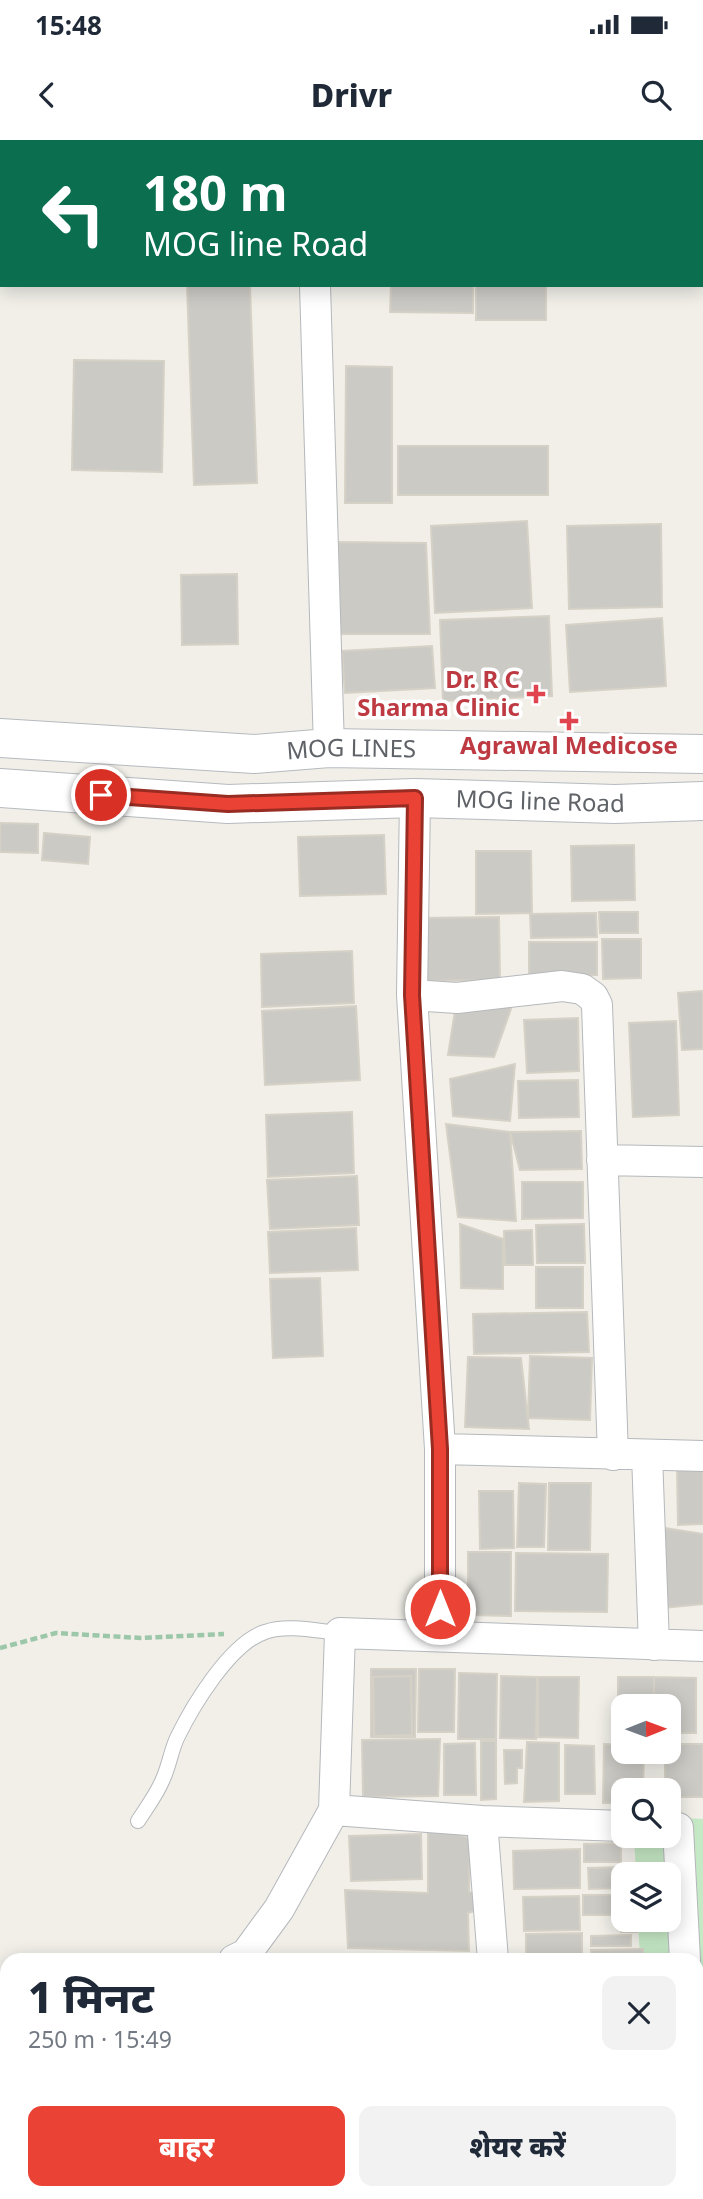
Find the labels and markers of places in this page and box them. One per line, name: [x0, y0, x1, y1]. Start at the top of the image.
place label: Dr. R C Sharma Clinic: [357, 662, 520, 723]
marker: Dr. R C Sharma Clinic: [526, 684, 546, 704]
marker: Agrawal Medicose: [561, 713, 577, 729]
place label: Agrawal Medicose: [460, 728, 678, 761]
pin: [71, 765, 131, 825]

